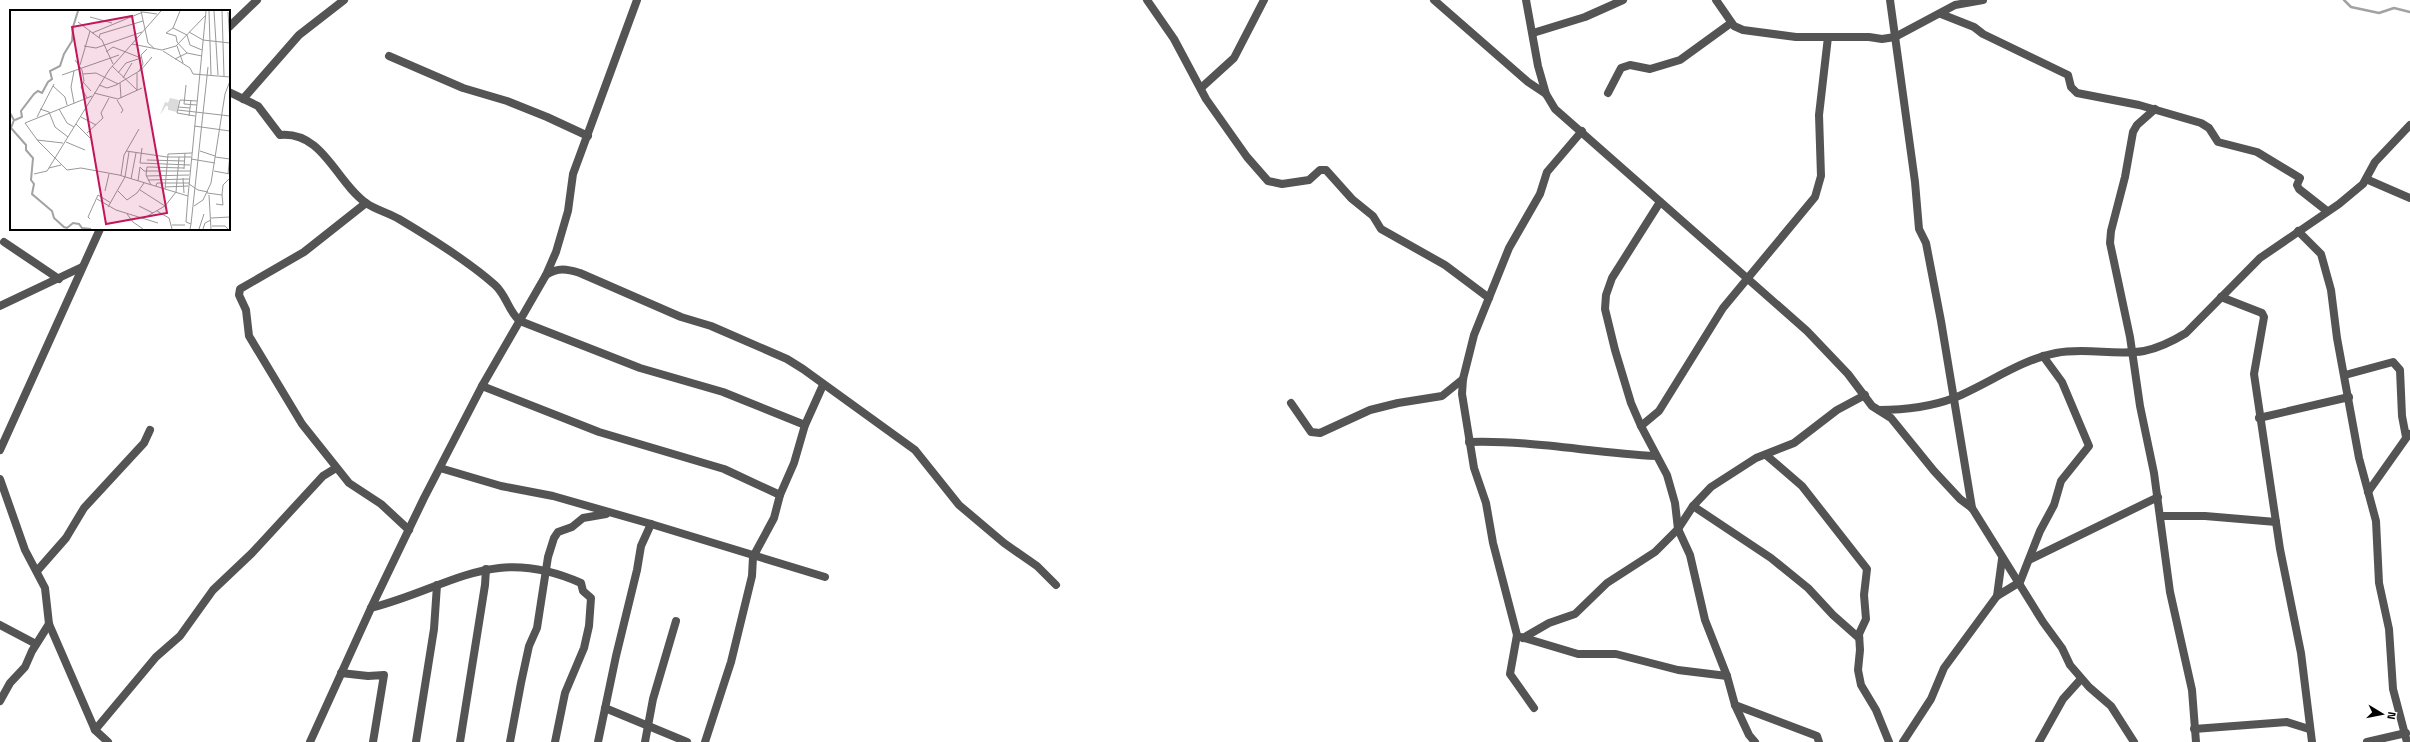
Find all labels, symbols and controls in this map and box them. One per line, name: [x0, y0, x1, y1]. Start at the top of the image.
inset map: [10, 10, 230, 230]
north arrow: [2362, 694, 2402, 734]
text: N: [2383, 711, 2400, 721]

